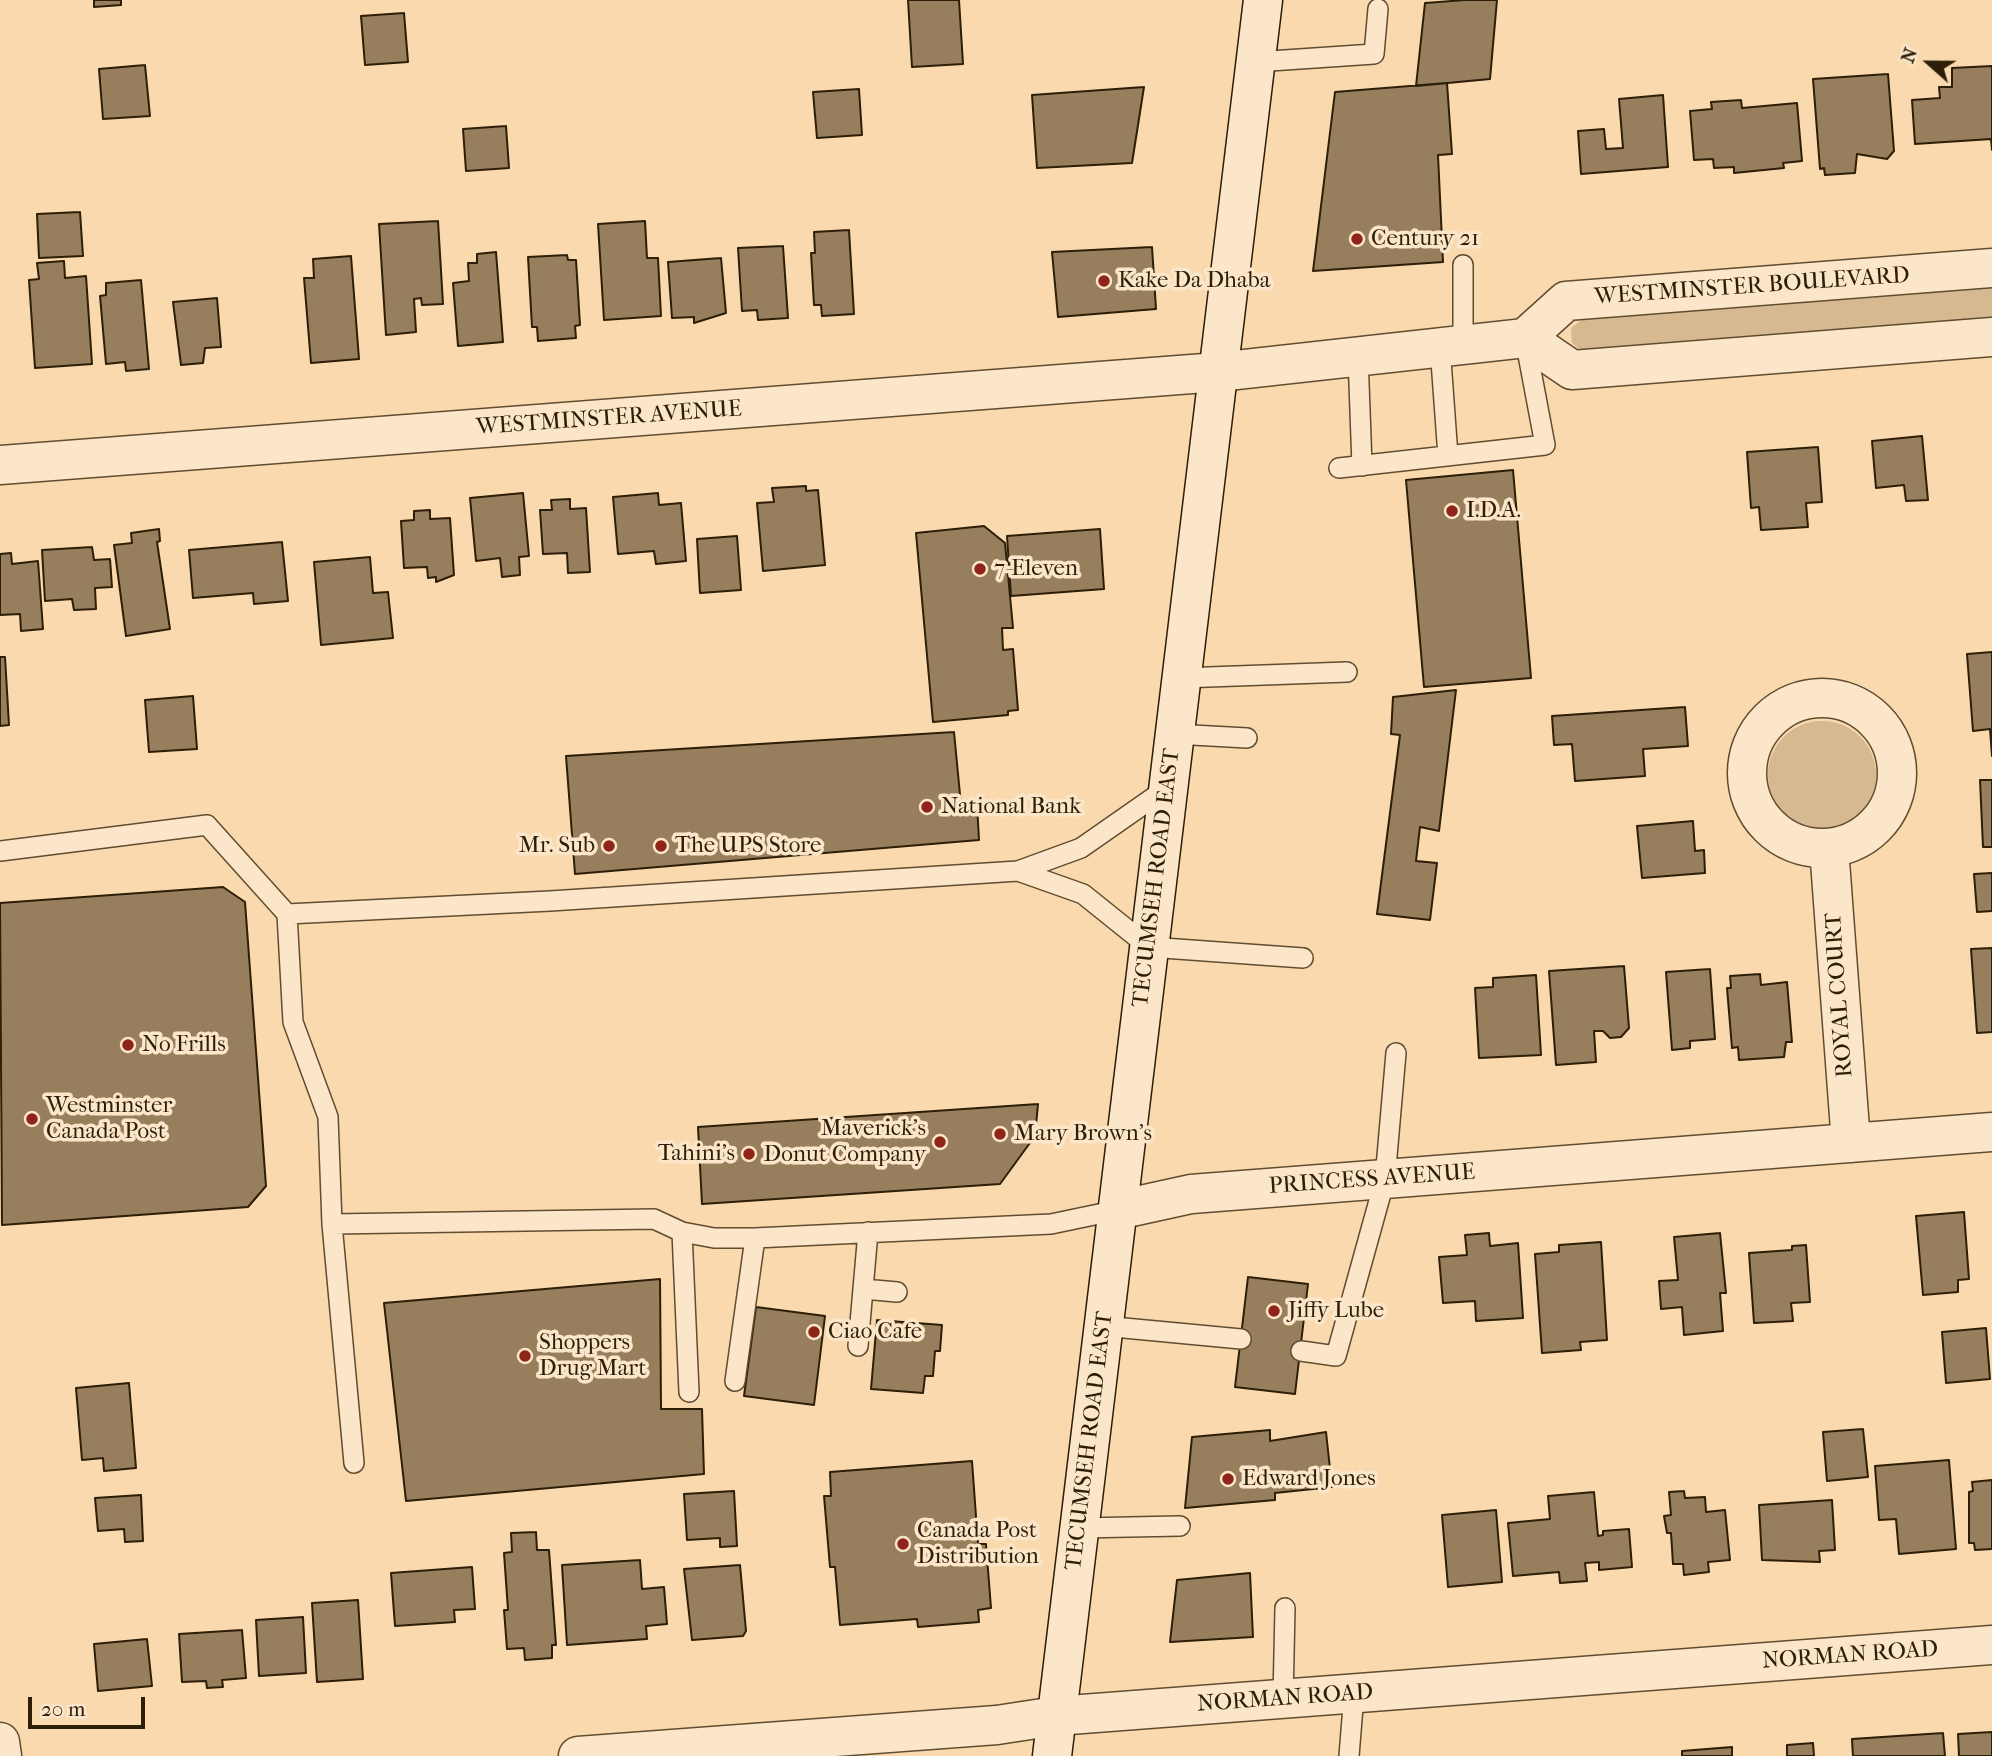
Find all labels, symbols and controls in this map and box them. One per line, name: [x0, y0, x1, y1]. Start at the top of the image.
north arrow: [1894, 28, 1964, 98]
text: N: [1897, 45, 1922, 66]
place label: Century 21: [1371, 225, 1479, 253]
marker: Century 21: [1349, 231, 1365, 247]
street label: WESTMINSTER BOULEVARD: [1594, 262, 1910, 312]
place label: Kake Da Dhaba: [1118, 267, 1270, 295]
marker: Kake Da Dhaba: [1096, 273, 1112, 289]
street label: WESTMINSTER AVENUE: [475, 396, 743, 442]
place label: I.D.A.: [1466, 497, 1521, 525]
marker: I.D.A.: [1444, 503, 1460, 519]
place label: 7-Eleven: [994, 555, 1078, 583]
marker: 7-Eleven: [972, 561, 988, 577]
street label: TECUMSEH ROAD EAST: [1127, 747, 1187, 1009]
place label: National Bank: [941, 793, 1081, 821]
marker: National Bank: [919, 799, 935, 815]
place label: Mr. Sub: [519, 832, 595, 860]
place label: The UPS Store: [675, 832, 821, 860]
marker: Mr. Sub: [601, 838, 617, 854]
marker: The UPS Store: [653, 838, 669, 854]
street label: ROYAL COURT: [1820, 912, 1860, 1078]
place label: No Frills: [142, 1031, 226, 1059]
marker: No Frills: [120, 1037, 136, 1053]
place label: Westminster Canada Post: [46, 1092, 172, 1146]
marker: Westminster Canada Post: [24, 1111, 40, 1127]
place label: Maverick's Donut Company: [764, 1115, 926, 1169]
place label: Mary Brown's: [1014, 1120, 1152, 1148]
marker: Mary Brown's: [992, 1126, 1008, 1142]
marker: Maverick's Donut Company: [932, 1134, 948, 1150]
place label: Tahini's: [658, 1140, 735, 1168]
marker: Tahini's: [741, 1146, 757, 1162]
street label: PRINCESS AVENUE: [1268, 1159, 1476, 1201]
place label: Jiffy Lube: [1288, 1297, 1384, 1325]
marker: Jiffy Lube: [1266, 1303, 1282, 1319]
street label: TECUMSEH ROAD EAST: [1060, 1310, 1120, 1572]
place label: Ciao Cafe: [828, 1318, 922, 1346]
marker: Ciao Cafe: [806, 1324, 822, 1340]
place label: Shoppers Drug Mart: [539, 1329, 646, 1383]
marker: Shoppers Drug Mart: [517, 1348, 533, 1364]
place label: Edward Jones: [1242, 1465, 1376, 1493]
marker: Edward Jones: [1220, 1471, 1236, 1487]
place label: Canada Post Distribution: [917, 1517, 1039, 1571]
marker: Canada Post Distribution: [895, 1536, 911, 1552]
street label: NORMAN ROAD: [1761, 1636, 1939, 1676]
street label: NORMAN ROAD: [1196, 1679, 1374, 1719]
scale bar: [32, 1682, 149, 1726]
text: 20 m: [41, 1697, 85, 1721]

